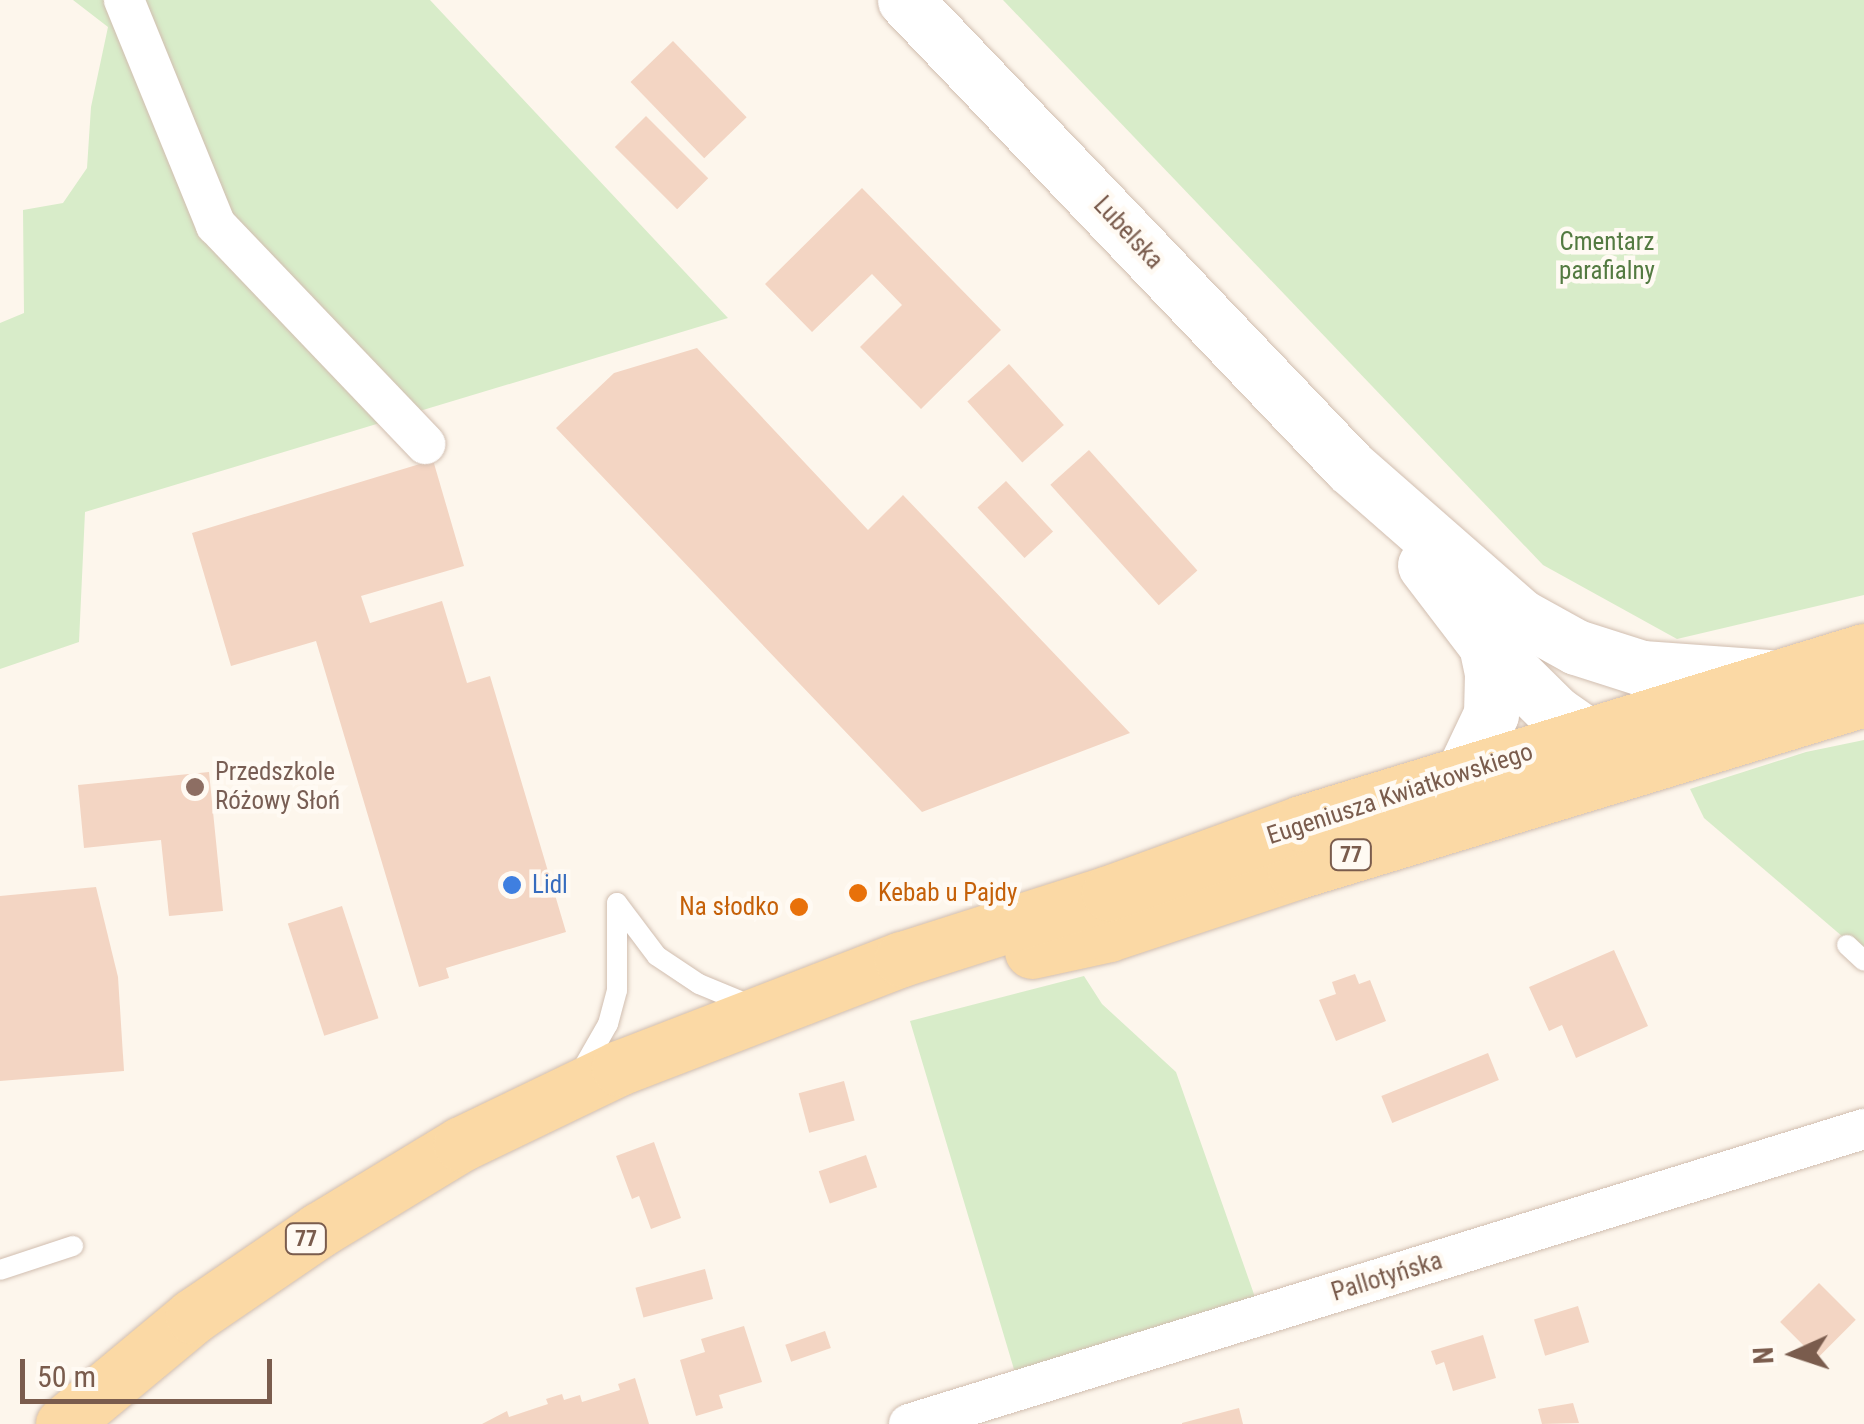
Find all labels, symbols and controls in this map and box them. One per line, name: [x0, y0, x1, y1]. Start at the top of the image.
street label: Lubelska: [1087, 191, 1169, 275]
park label: Cmentarz parafialny: [1559, 228, 1655, 287]
street label: Eugeniusza Kwiatkowskiego: [1263, 737, 1537, 851]
place label: Przedszkole Różowy Słoń: [215, 758, 340, 817]
marker: Przedszkole Różowy Słoń: [184, 776, 206, 798]
road number: 77: [1328, 838, 1374, 872]
place label: Lidl: [532, 870, 568, 900]
marker: Lidl: [501, 874, 523, 896]
place label: Kebab u Pajdy: [878, 878, 1017, 908]
marker: Kebab u Pajdy: [847, 882, 869, 904]
place label: Na słodko: [679, 892, 779, 922]
marker: Na słodko: [788, 896, 810, 918]
road number: 77: [284, 1222, 328, 1256]
street label: Pallotyńska: [1328, 1246, 1446, 1308]
north arrow: [1744, 1304, 1844, 1404]
scale bar: [25, 1339, 278, 1401]
text: N: [1747, 1346, 1780, 1365]
text: 50 m: [37, 1359, 96, 1394]

